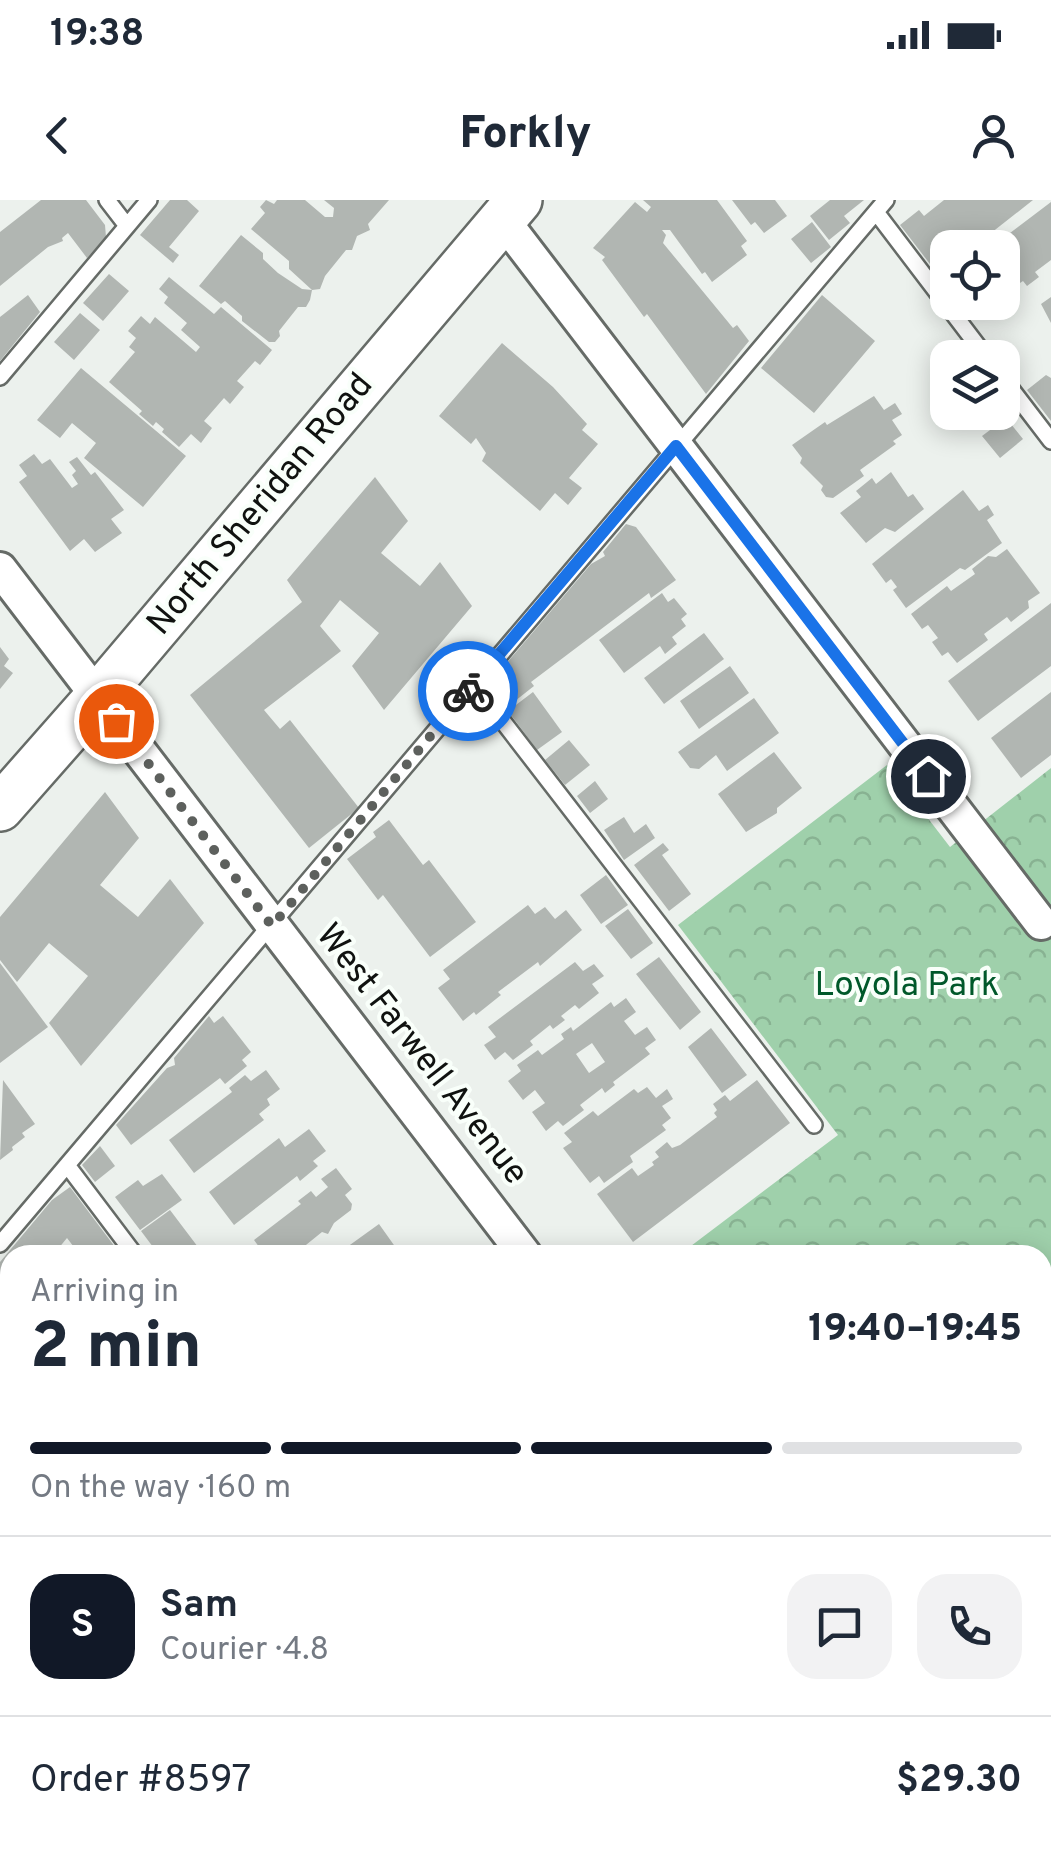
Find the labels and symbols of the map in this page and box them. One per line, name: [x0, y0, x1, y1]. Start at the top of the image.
street label: North Sheridan Road: [138, 365, 384, 645]
courier: [418, 641, 518, 741]
pin: [74, 679, 159, 764]
pin: [886, 734, 971, 819]
street label: West Farwell Avenue: [305, 915, 537, 1195]
park label: Loyola Park: [815, 964, 999, 1008]

